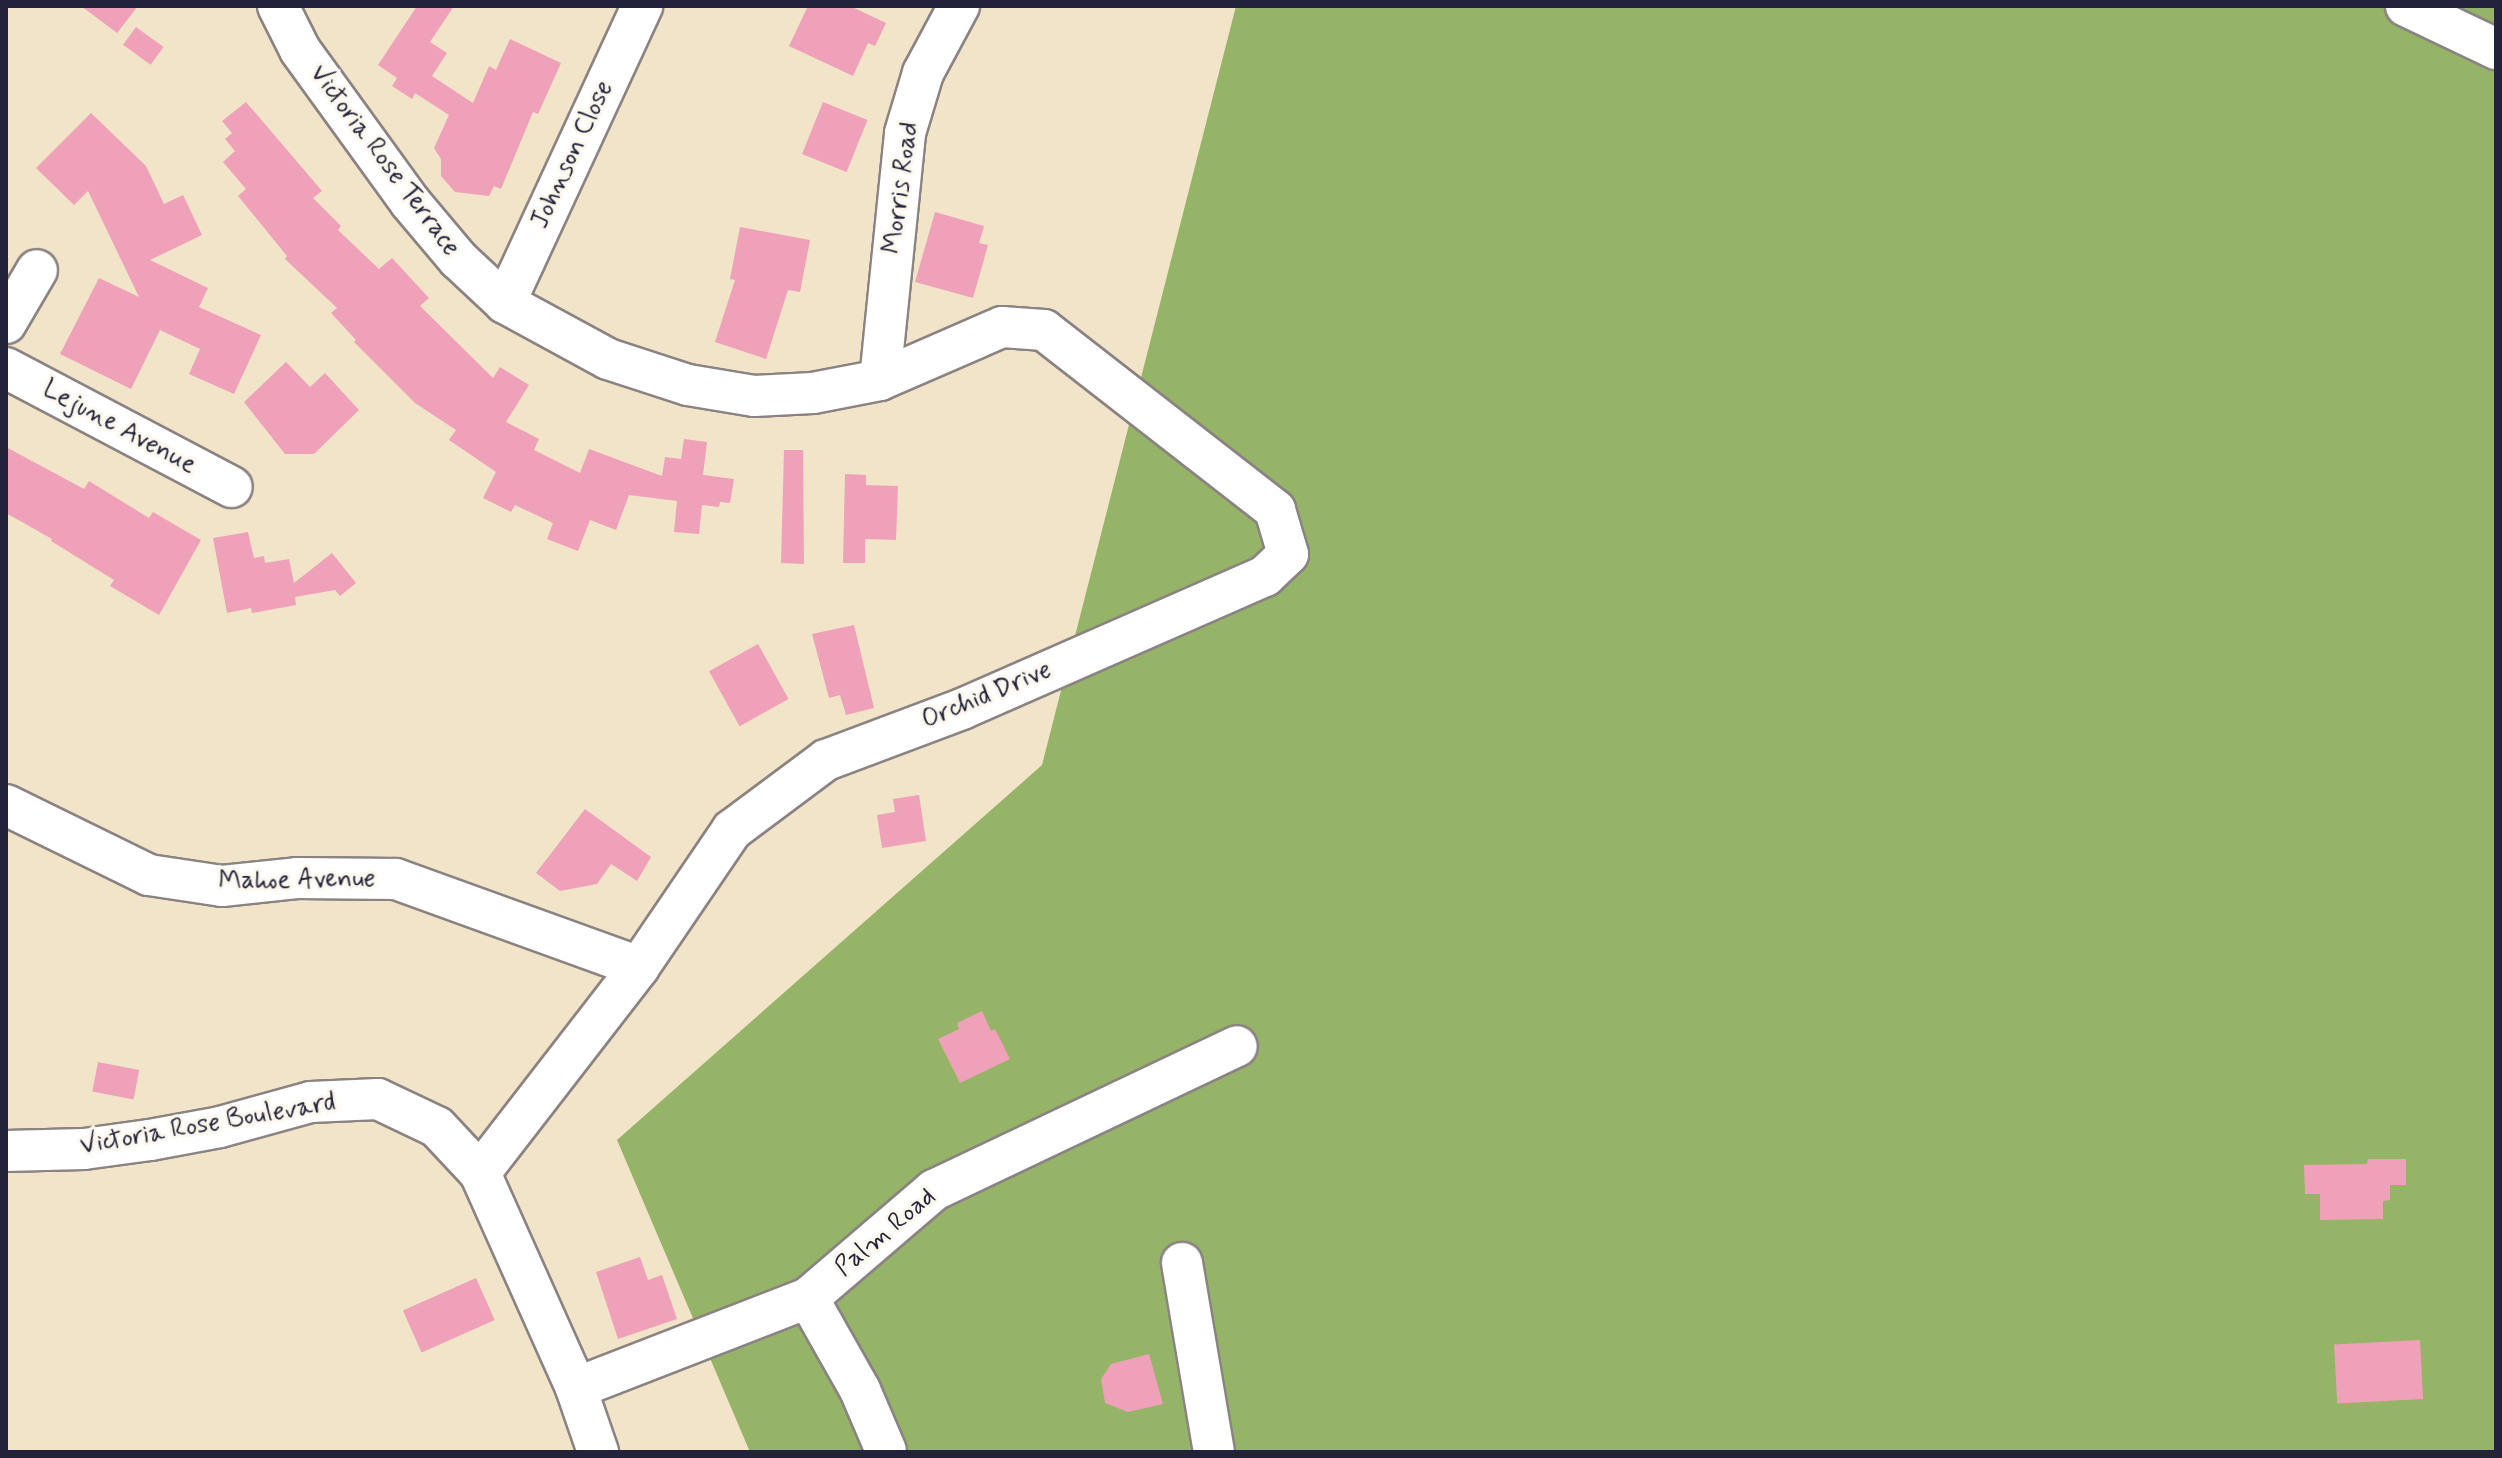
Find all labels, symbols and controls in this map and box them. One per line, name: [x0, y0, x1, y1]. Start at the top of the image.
street label: Victoria Rose Terrace: [302, 60, 466, 262]
street label: Johnson Close: [525, 76, 621, 234]
street label: Morris Road: [877, 120, 927, 256]
street label: Lejune Avenue: [37, 374, 201, 482]
street label: Orchid Drive: [918, 655, 1056, 737]
street label: Mahoe Avenue: [217, 864, 377, 898]
street label: Victoria Rose Boulevard: [81, 1088, 335, 1162]
street label: Palm Road: [829, 1182, 943, 1284]

